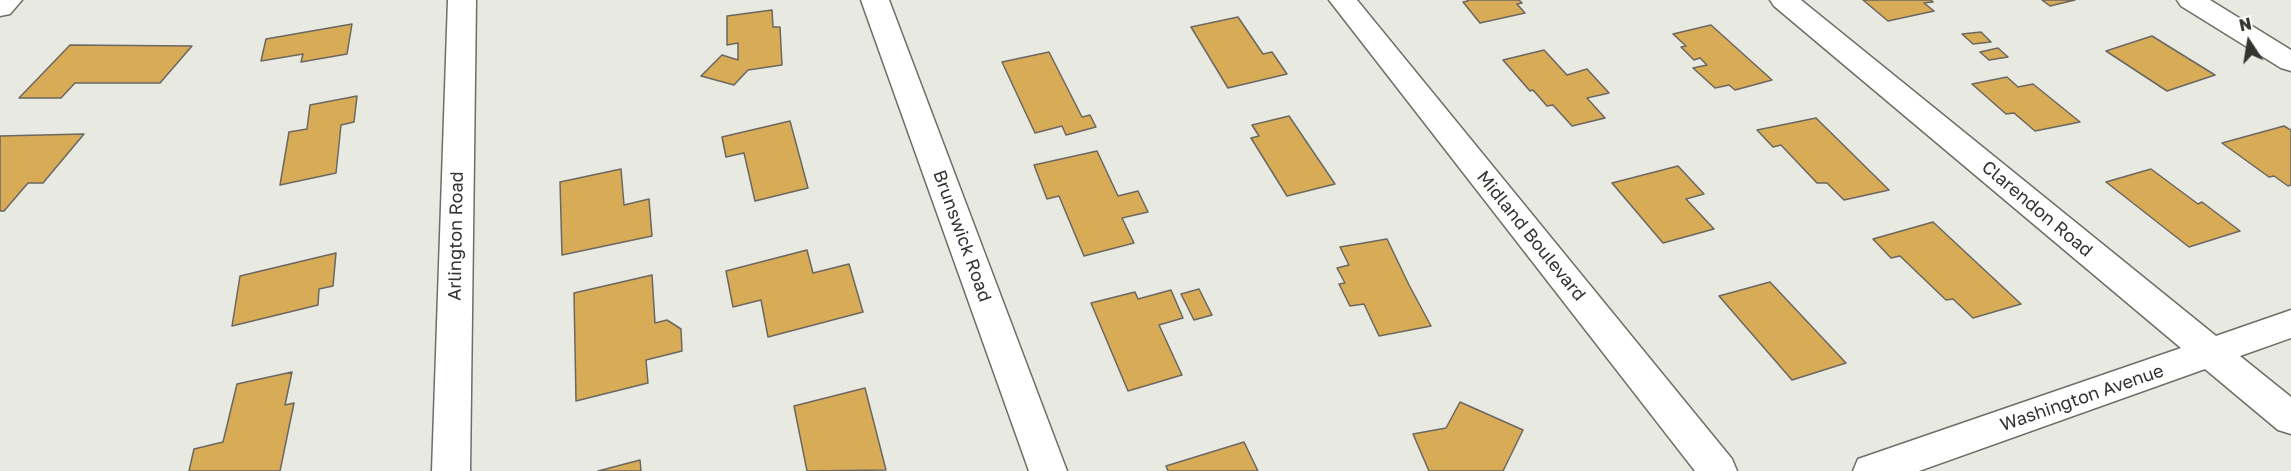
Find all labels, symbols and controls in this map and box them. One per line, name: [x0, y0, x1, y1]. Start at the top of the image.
north arrow: [2219, 12, 2279, 72]
text: N: [2237, 13, 2253, 35]
street label: Clarendon Road: [1977, 156, 2097, 262]
street label: Brunswick Road: [928, 167, 996, 305]
street label: Midland Boulevard: [1472, 167, 1590, 305]
street label: Arlington Road: [444, 171, 468, 301]
street label: Washington Avenue: [1997, 360, 2167, 436]

